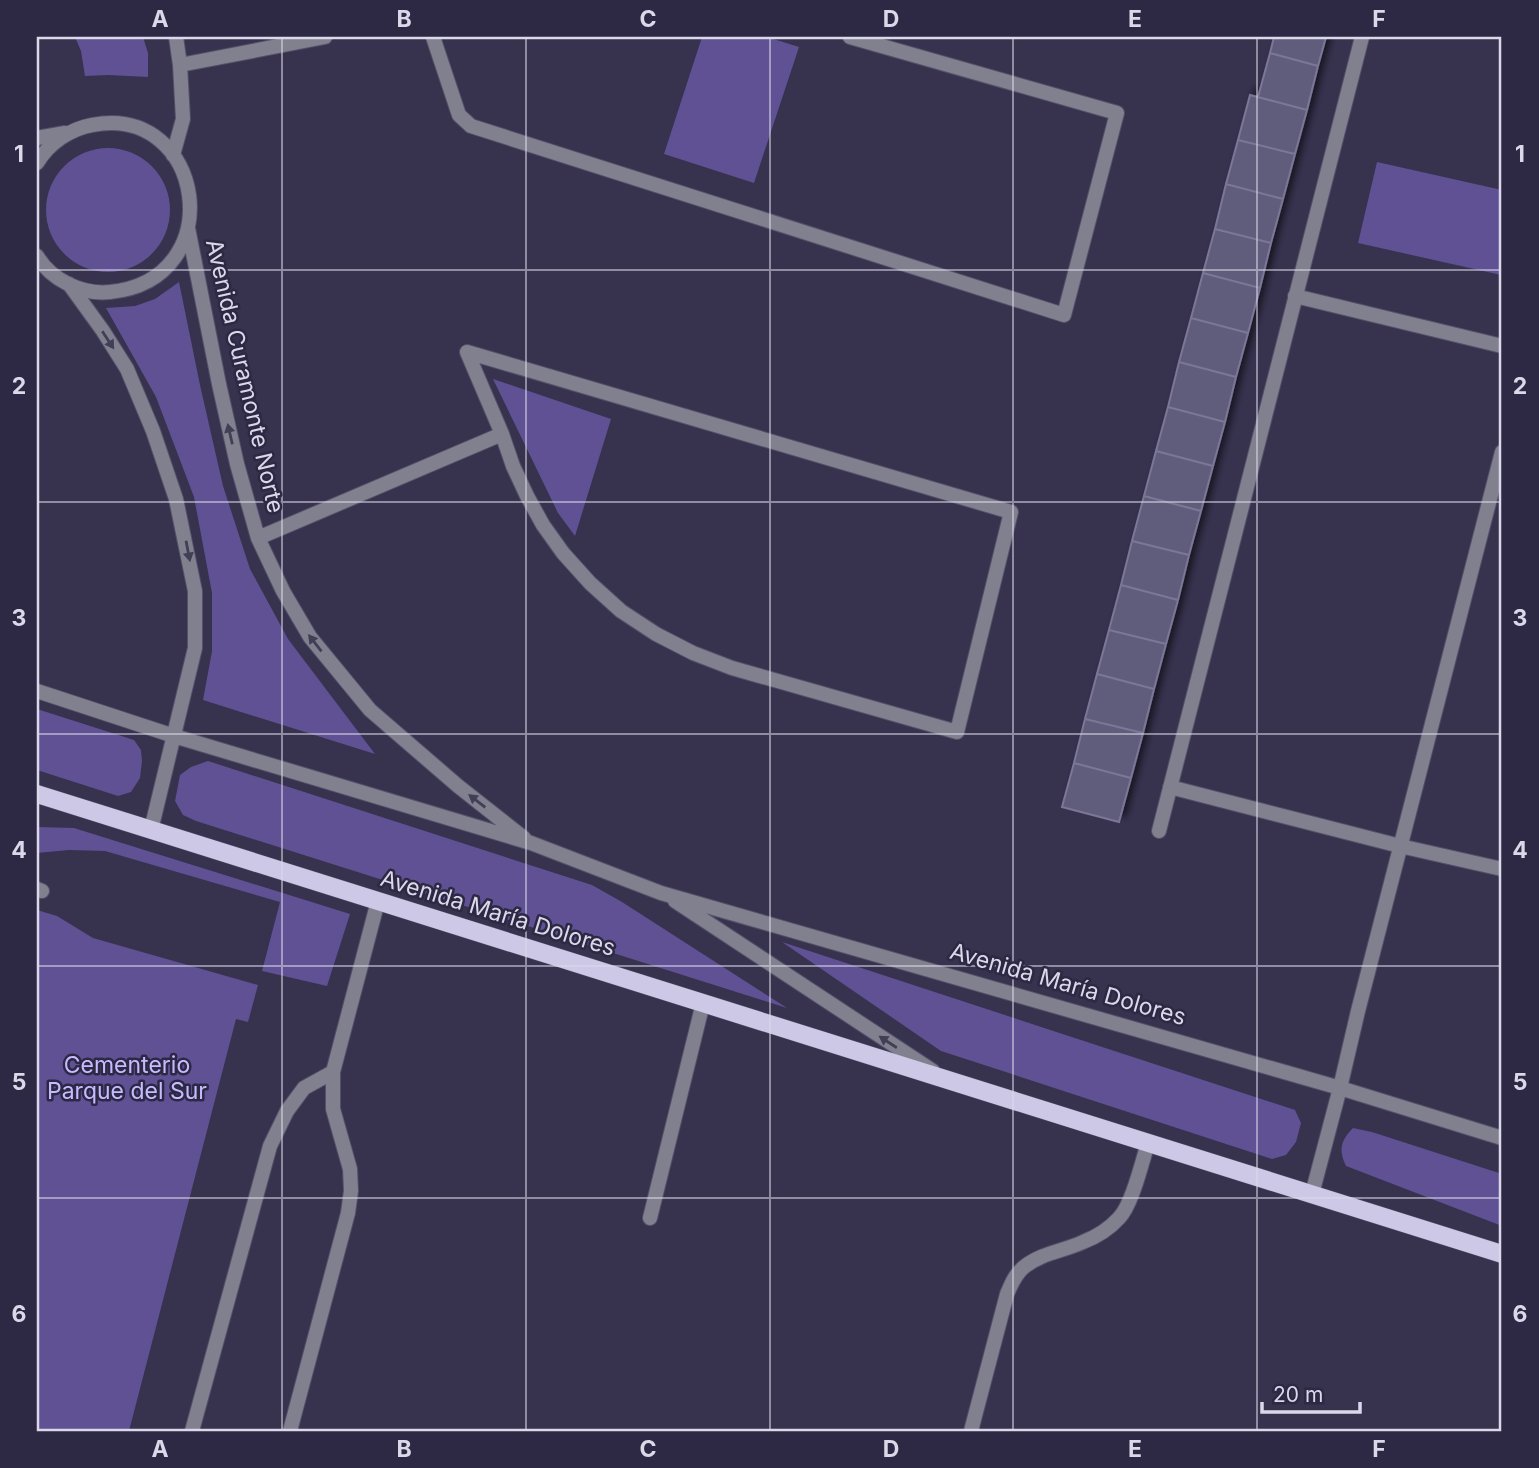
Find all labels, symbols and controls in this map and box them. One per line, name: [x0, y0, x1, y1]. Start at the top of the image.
text: A: [151, 5, 169, 33]
text: B: [396, 5, 412, 33]
text: C: [639, 5, 657, 33]
text: D: [883, 5, 899, 33]
text: E: [1128, 5, 1142, 33]
text: F: [1372, 5, 1386, 33]
text: 1: [14, 140, 24, 168]
text: 1: [1515, 140, 1525, 168]
street label: Avenida Curamonte Norte: [200, 236, 290, 516]
one-way arrow: [102, 330, 115, 349]
text: 2: [12, 372, 26, 400]
text: 2: [1513, 372, 1527, 400]
one-way arrow: [224, 423, 235, 445]
one-way arrow: [183, 540, 194, 562]
text: 3: [12, 604, 26, 632]
text: 3: [1513, 604, 1527, 632]
one-way arrow: [308, 634, 323, 651]
one-way arrow: [469, 793, 487, 808]
text: 4: [11, 836, 27, 864]
text: 4: [1512, 836, 1528, 864]
street label: Avenida María Dolores: [377, 864, 619, 962]
street label: Avenida María Dolores: [947, 937, 1189, 1031]
one-way arrow: [879, 1035, 898, 1048]
park label: Cementerio Parque del Sur: [47, 1051, 207, 1105]
text: 5: [12, 1068, 26, 1096]
text: 5: [1513, 1068, 1527, 1096]
text: 6: [12, 1300, 26, 1328]
text: 6: [1513, 1300, 1527, 1328]
scale bar: [1262, 1370, 1360, 1414]
text: 20 m: [1273, 1382, 1323, 1407]
text: A: [151, 1435, 169, 1463]
text: B: [396, 1435, 412, 1463]
text: C: [639, 1435, 657, 1463]
text: D: [883, 1435, 899, 1463]
text: E: [1128, 1435, 1142, 1463]
text: F: [1372, 1435, 1386, 1463]

